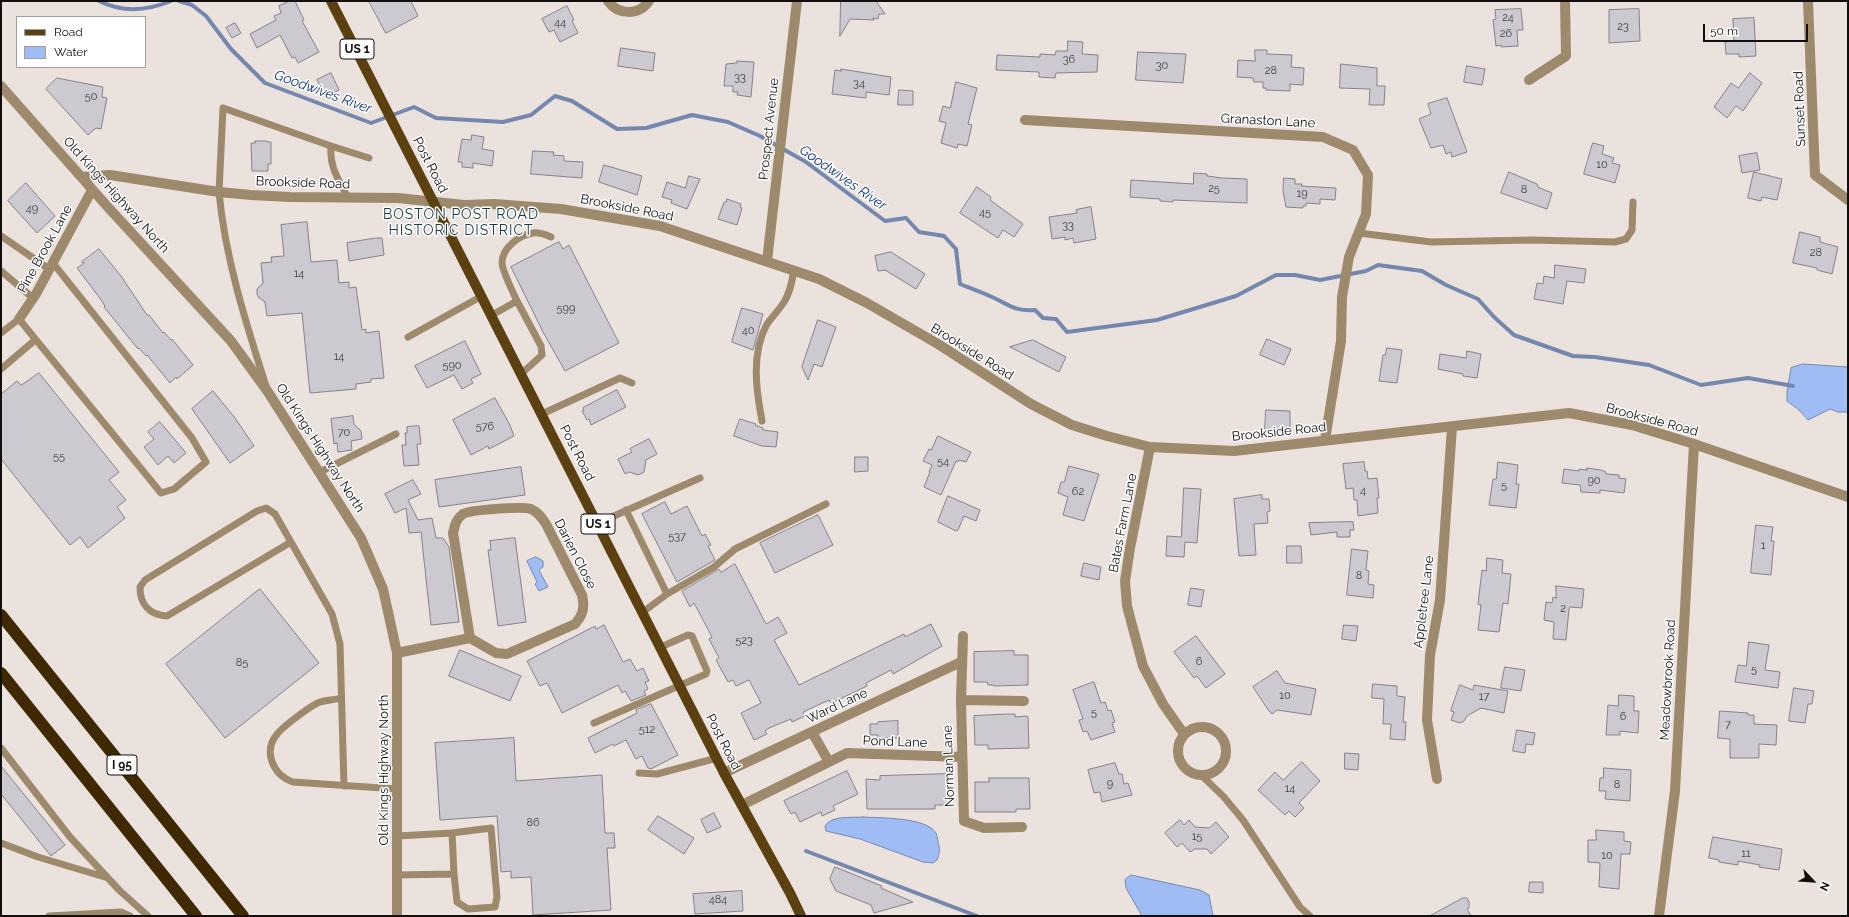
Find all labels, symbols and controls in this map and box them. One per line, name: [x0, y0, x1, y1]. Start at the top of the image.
house number: 24: [1502, 11, 1514, 25]
legend: [16, 16, 146, 68]
house number: 44: [554, 16, 566, 30]
scale bar: [1705, 16, 1810, 42]
house number: 23: [1617, 20, 1629, 34]
text: 50 m: [1710, 24, 1738, 38]
text: Road: [54, 25, 83, 39]
house number: 26: [1500, 27, 1512, 41]
road number: US 1: [340, 39, 374, 59]
text: Water: [54, 45, 88, 59]
house number: 36: [1063, 53, 1075, 67]
house number: 30: [1156, 59, 1168, 73]
house number: 28: [1265, 64, 1277, 78]
water label: Goodwives River: [272, 67, 374, 117]
house number: 33: [734, 71, 746, 85]
street label: Sunset Road: [1791, 71, 1809, 147]
street label: Prospect Avenue: [756, 77, 782, 181]
house number: 34: [853, 77, 865, 91]
house number: 50: [85, 90, 97, 104]
street label: Granaston Lane: [1220, 111, 1316, 131]
street label: Old Kings Highway North: [60, 134, 172, 256]
street label: Post Road: [409, 134, 451, 196]
water label: Goodwives River: [796, 142, 890, 214]
house number: 10: [1596, 158, 1608, 172]
street label: Brookside Road: [255, 174, 351, 192]
house number: 25: [1208, 182, 1220, 196]
house number: 8: [1521, 183, 1527, 197]
house number: 19: [1296, 187, 1308, 201]
street label: Brookside Road: [579, 191, 675, 225]
street label: Pine Brook Lane: [14, 202, 76, 296]
house number: 49: [26, 202, 38, 216]
house number: 45: [979, 206, 991, 220]
district label: BOSTON POST ROAD HISTORIC DISTRICT: [383, 207, 539, 240]
house number: 33: [1062, 219, 1074, 233]
house number: 28: [1810, 246, 1822, 260]
house number: 14: [294, 267, 304, 281]
house number: 599: [557, 302, 575, 316]
street label: Brookside Road: [928, 320, 1016, 384]
house number: 40: [742, 324, 754, 338]
house number: 14: [334, 350, 344, 364]
house number: 590: [442, 359, 462, 373]
street label: Old Kings Highway North: [272, 381, 368, 515]
street label: Brookside Road: [1604, 400, 1700, 440]
street label: Brookside Road: [1231, 419, 1327, 445]
house number: 576: [476, 420, 494, 434]
street label: Post Road: [556, 422, 598, 484]
house number: 70: [338, 426, 350, 440]
house number: 55: [53, 450, 65, 464]
house number: 54: [937, 455, 949, 469]
street label: Bates Farm Lane: [1106, 472, 1140, 574]
house number: 90: [1587, 474, 1601, 488]
house number: 5: [1501, 479, 1507, 493]
house number: 4: [1360, 484, 1366, 498]
house number: 62: [1072, 485, 1084, 499]
road number: US 1: [581, 514, 615, 534]
street label: Darien Close: [551, 516, 599, 592]
house number: 537: [668, 530, 686, 544]
house number: 1: [1761, 539, 1765, 553]
street label: Appletree Lane: [1411, 555, 1437, 649]
house number: 8: [1356, 569, 1362, 583]
house number: 2: [1560, 602, 1566, 616]
street label: Meadowbrook Road: [1657, 619, 1679, 741]
house number: 523: [735, 634, 753, 648]
house number: 6: [1196, 655, 1202, 669]
house number: 85: [236, 656, 248, 670]
house number: 5: [1751, 663, 1757, 677]
street label: Ward Lane: [804, 685, 870, 727]
house number: 10: [1279, 689, 1291, 703]
house number: 17: [1479, 690, 1489, 704]
street label: Old Kings Highway North: [376, 695, 392, 845]
house number: 5: [1091, 706, 1097, 720]
house number: 6: [1620, 710, 1626, 724]
street label: Post Road: [702, 711, 744, 773]
house number: 7: [1725, 718, 1731, 732]
house number: 512: [639, 723, 655, 737]
street label: Norman Lane: [940, 725, 958, 807]
street label: Pond Lane: [862, 733, 928, 751]
road number: I 95: [107, 755, 137, 775]
house number: 9: [1107, 777, 1113, 791]
house number: 8: [1614, 778, 1620, 792]
house number: 14: [1285, 782, 1295, 796]
house number: 86: [526, 816, 540, 830]
house number: 15: [1192, 830, 1202, 844]
house number: 11: [1741, 847, 1751, 861]
house number: 10: [1601, 849, 1613, 863]
north arrow: [1793, 861, 1833, 901]
text: N: [1817, 880, 1832, 893]
house number: 484: [709, 893, 727, 907]

